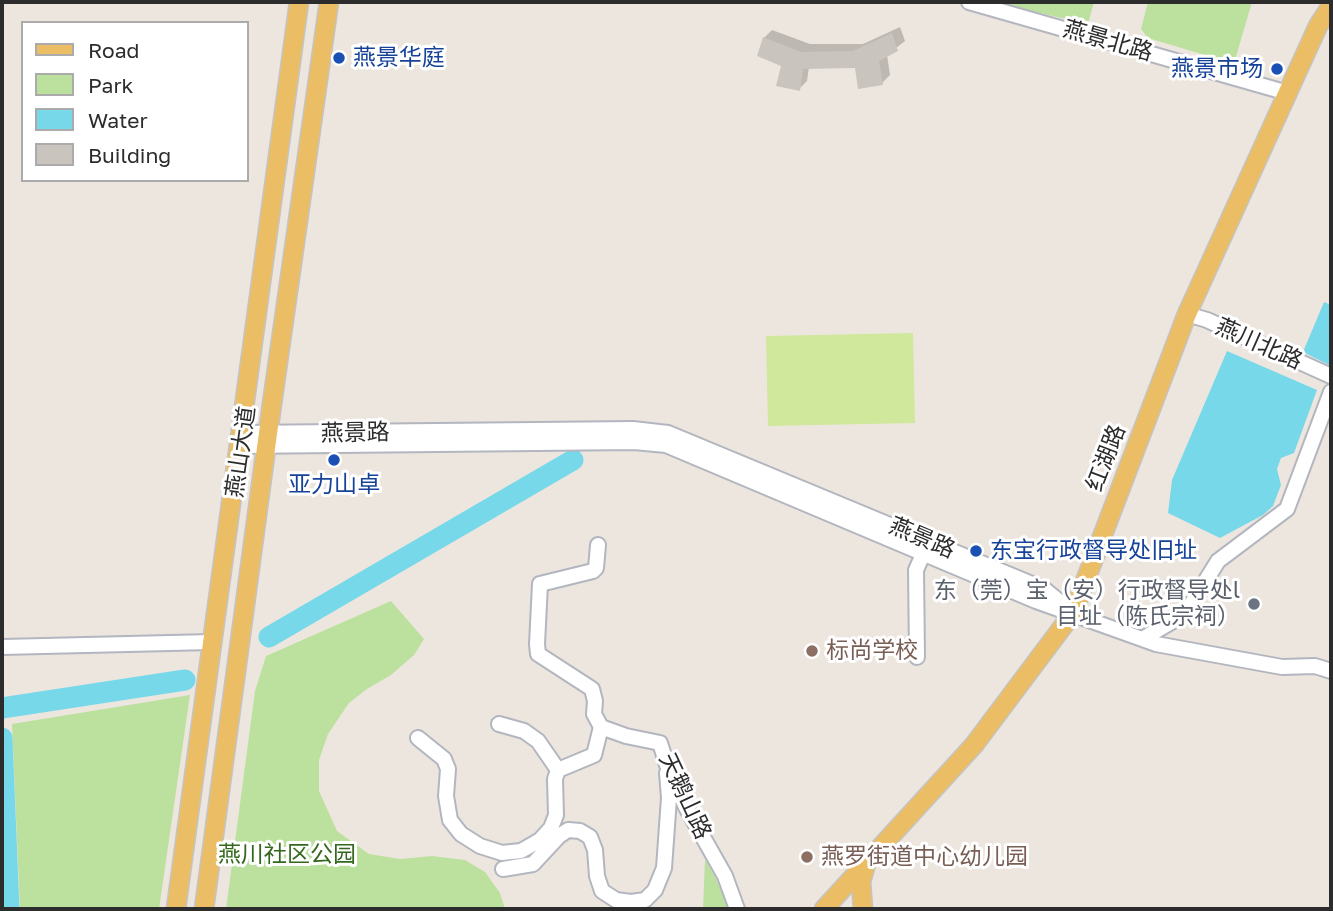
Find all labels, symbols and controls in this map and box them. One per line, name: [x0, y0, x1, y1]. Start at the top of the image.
street label: 燕景北路: [1060, 15, 1156, 67]
legend: [21, 21, 248, 182]
text: Road: [88, 37, 139, 63]
place label: 燕景华庭: [353, 44, 445, 72]
marker: 燕景华庭: [331, 50, 347, 66]
place label: 燕景市场: [1171, 55, 1263, 83]
marker: 燕景市场: [1269, 61, 1285, 77]
text: Park: [88, 72, 133, 98]
text: Water: [88, 107, 148, 133]
text: Building: [88, 142, 171, 168]
street label: 燕川北路: [1211, 313, 1307, 375]
street label: 燕山大道: [221, 405, 261, 499]
street label: 燕景路: [320, 419, 390, 447]
street label: 红湖路: [1081, 421, 1131, 495]
marker: 亚力山卓: [326, 452, 342, 468]
place label: 亚力山卓: [288, 471, 380, 499]
street label: 燕景路: [885, 512, 959, 564]
place label: 东宝行政督导处旧址: [990, 537, 1197, 565]
marker: 东宝行政督导处旧址: [968, 543, 984, 559]
place label: 东（莞）宝（安）行政督导处l 目址（陈氏宗祠）: [934, 577, 1240, 631]
marker: 东（莞）宝（安）行政督导处l 目址（陈氏宗祠）: [1246, 596, 1262, 612]
place label: 标尚学校: [826, 637, 918, 665]
marker: 标尚学校: [804, 643, 820, 659]
street label: 天鹅山路: [653, 748, 717, 844]
park label: 燕川社区公园: [218, 841, 356, 869]
place label: 燕罗街道中心幼儿园: [821, 843, 1028, 871]
marker: 燕罗街道中心幼儿园: [799, 849, 815, 865]

